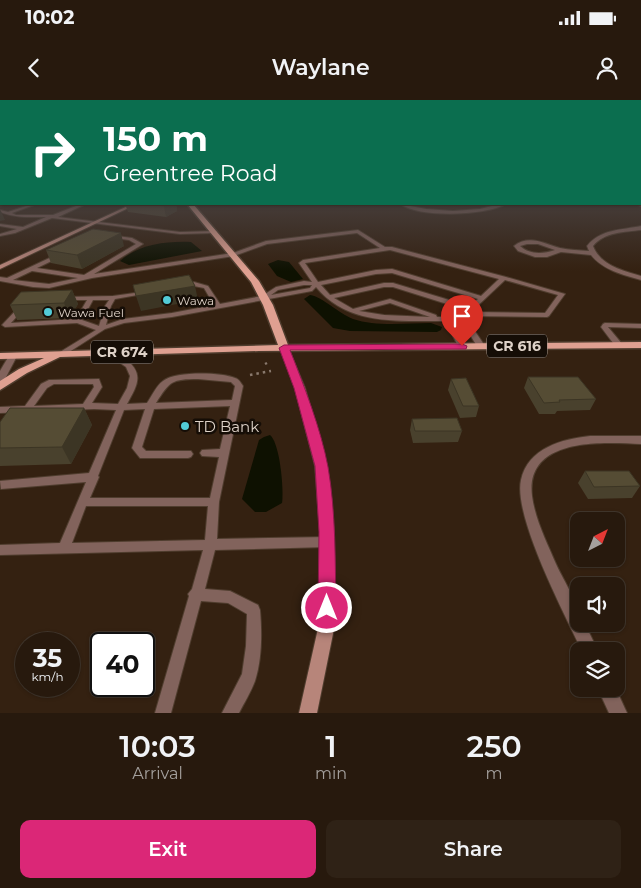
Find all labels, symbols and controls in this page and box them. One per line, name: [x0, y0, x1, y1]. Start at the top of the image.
text: 10:02: [25, 6, 74, 29]
icon: back: [20, 54, 48, 82]
text: Waylane: [271, 54, 370, 81]
icon: person: [593, 54, 621, 82]
text: 150 m: [103, 117, 208, 160]
icon: right: [20, 120, 85, 185]
text: Greentree Road: [103, 160, 277, 187]
place label: Wawa: [177, 293, 214, 308]
marker: Wawa: [161, 294, 173, 306]
pin: [441, 295, 483, 346]
icon: arrive: [448, 302, 476, 330]
place label: Wawa Fuel: [58, 305, 124, 320]
marker: Wawa Fuel: [42, 306, 54, 318]
road number: CR 616: [487, 335, 547, 358]
road number: CR 674: [91, 340, 153, 364]
place label: TD Bank: [195, 417, 259, 436]
marker: TD Bank: [179, 420, 191, 432]
north arrow: [570, 512, 625, 568]
map controls: [570, 512, 625, 697]
button: sound: [570, 577, 625, 632]
position arrow: [300, 581, 352, 633]
speed limit sign: 40: [90, 632, 155, 697]
button: layers: [570, 642, 625, 697]
text: 35: [33, 643, 62, 673]
text: km/h: [31, 669, 64, 684]
text: 10:03: [119, 728, 196, 765]
text: 1: [325, 728, 337, 765]
text: 250: [466, 728, 522, 765]
text: Arrival: [132, 764, 183, 783]
text: min: [315, 764, 347, 783]
text: m: [486, 764, 503, 783]
button: Exit: [20, 820, 316, 878]
button: Share: [326, 820, 621, 878]

